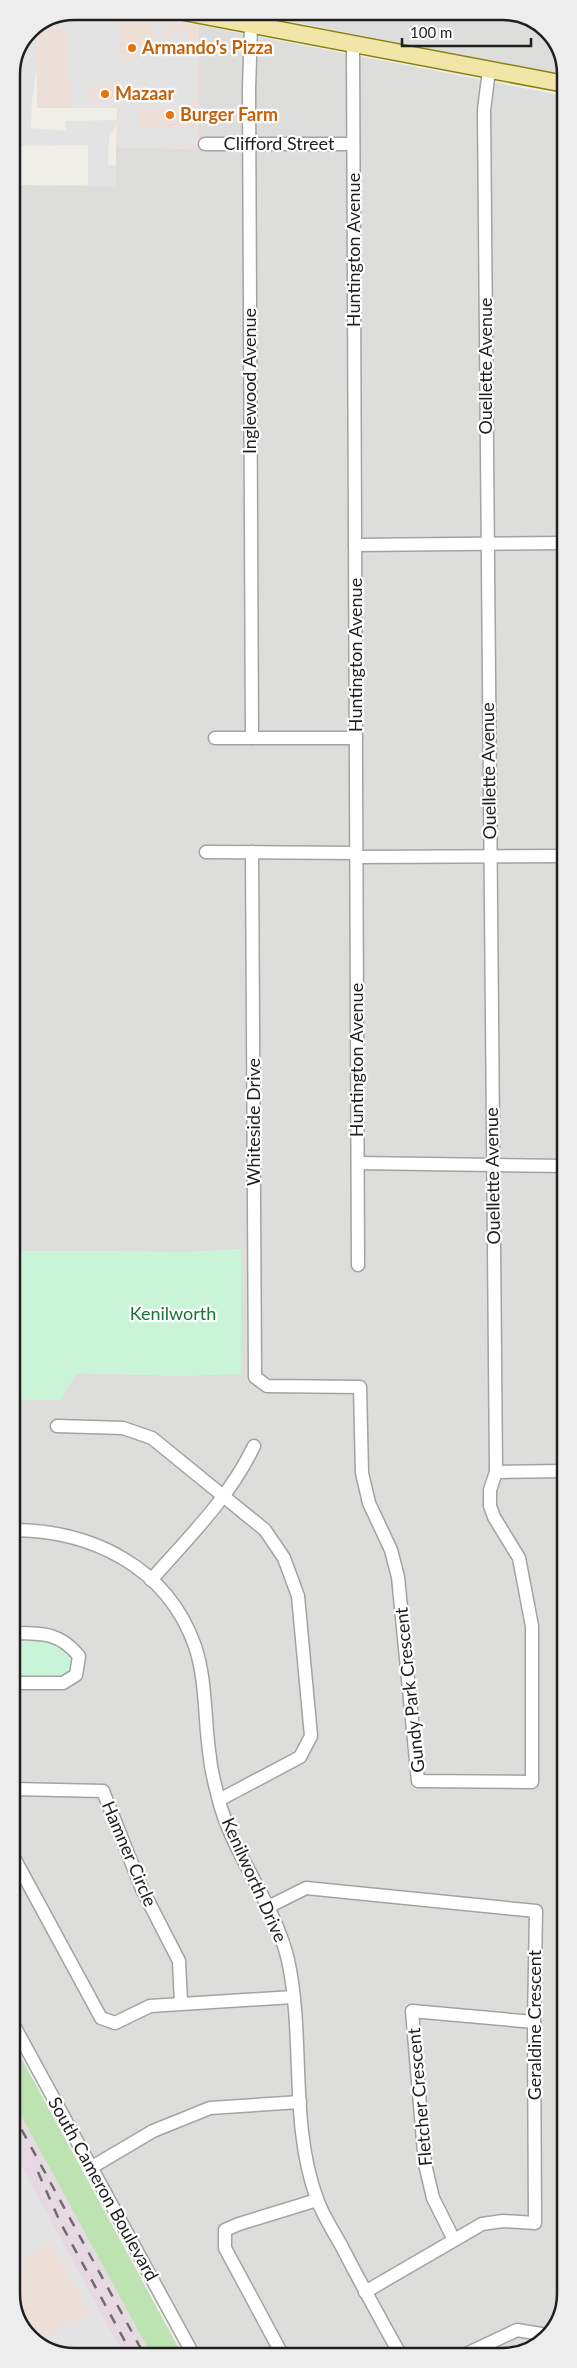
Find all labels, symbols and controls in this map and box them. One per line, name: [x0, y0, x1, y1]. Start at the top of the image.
scale bar: [402, 15, 531, 47]
text: 100 m: [410, 23, 452, 41]
place label: Armando's Pizza: [141, 36, 273, 58]
marker: Armando's Pizza: [126, 42, 138, 54]
place label: Mazaar: [115, 82, 174, 104]
marker: Mazaar: [99, 88, 111, 100]
place label: Burger Farm: [180, 103, 278, 125]
marker: Burger Farm: [164, 109, 176, 121]
street label: Clifford Street: [224, 132, 335, 154]
street label: Huntington Avenue: [342, 173, 364, 327]
street label: Ouellette Avenue: [474, 297, 496, 435]
street label: Inglewood Avenue: [238, 308, 260, 454]
street label: Huntington Avenue: [344, 578, 366, 732]
street label: Ouellette Avenue: [476, 702, 500, 840]
street label: Huntington Avenue: [345, 983, 367, 1137]
street label: Whiteside Drive: [242, 1058, 264, 1186]
street label: Ouellette Avenue: [480, 1107, 504, 1245]
park label: Kenilworth: [130, 1302, 216, 1324]
street label: Gundy Park Crescent: [389, 1606, 429, 1774]
street label: Hamner Circle: [98, 1798, 162, 1910]
street label: Kenilworth Drive: [218, 1814, 292, 1945]
street label: Geraldine Crescent: [523, 1949, 545, 2100]
street label: Fletcher Crescent: [402, 2026, 436, 2167]
street label: South Cameron Boulevard: [44, 2093, 164, 2284]

